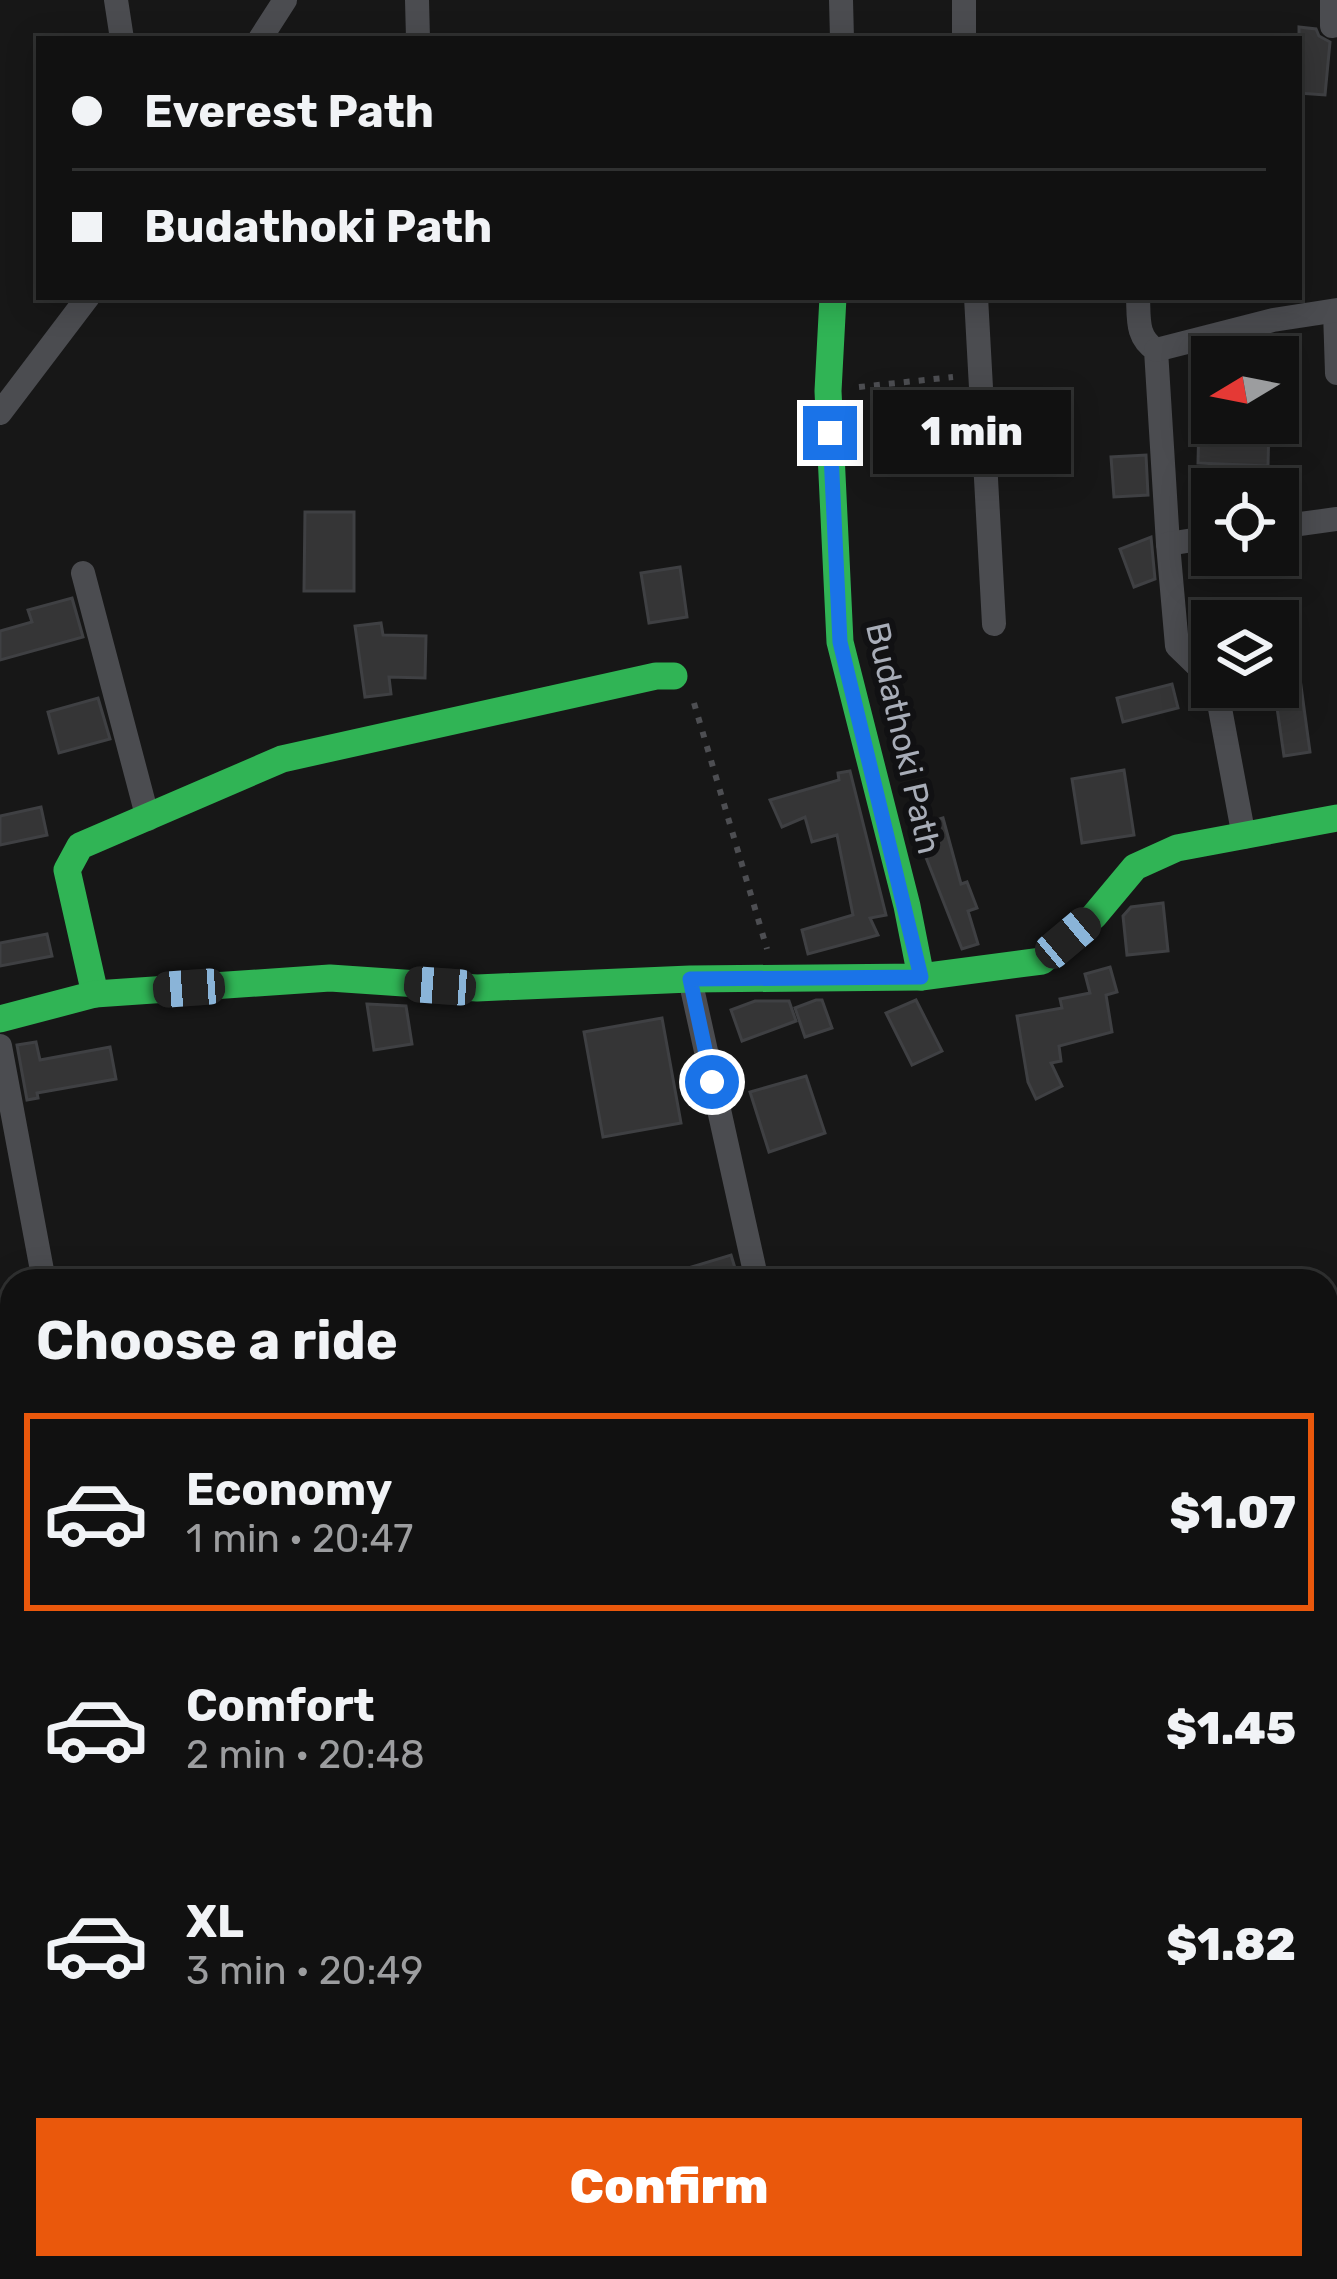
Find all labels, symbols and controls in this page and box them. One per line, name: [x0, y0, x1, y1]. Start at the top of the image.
text: Everest Path: [144, 85, 434, 138]
text: Budathoki Path: [144, 200, 492, 253]
north arrow: [1191, 336, 1299, 444]
map controls: [1191, 336, 1299, 708]
callout: 1 min: [872, 391, 1070, 475]
route end: [803, 406, 857, 460]
text: 1 min: [921, 409, 1023, 455]
button: locate: [1191, 468, 1299, 576]
button: layers: [1191, 600, 1299, 708]
street label: Budathoki Path: [858, 618, 949, 858]
car: [1029, 901, 1107, 975]
car: [403, 966, 477, 1006]
car: [152, 968, 226, 1008]
route start: [685, 1055, 739, 1109]
text: Choose a ride: [36, 1309, 398, 1373]
icon: car: [42, 1458, 150, 1566]
text: Economy: [186, 1463, 392, 1516]
text: $1.07: [1170, 1486, 1296, 1539]
text: 1 min · 20:47: [186, 1516, 413, 1562]
icon: car: [42, 1674, 150, 1782]
text: Comfort: [186, 1679, 375, 1732]
text: $1.45: [1166, 1702, 1296, 1755]
text: 2 min · 20:48: [186, 1732, 425, 1778]
icon: car: [42, 1890, 150, 1998]
text: XL: [186, 1895, 244, 1948]
text: $1.82: [1166, 1918, 1296, 1971]
text: 3 min · 20:49: [186, 1948, 423, 1994]
button: Confirm: [36, 2118, 1302, 2256]

